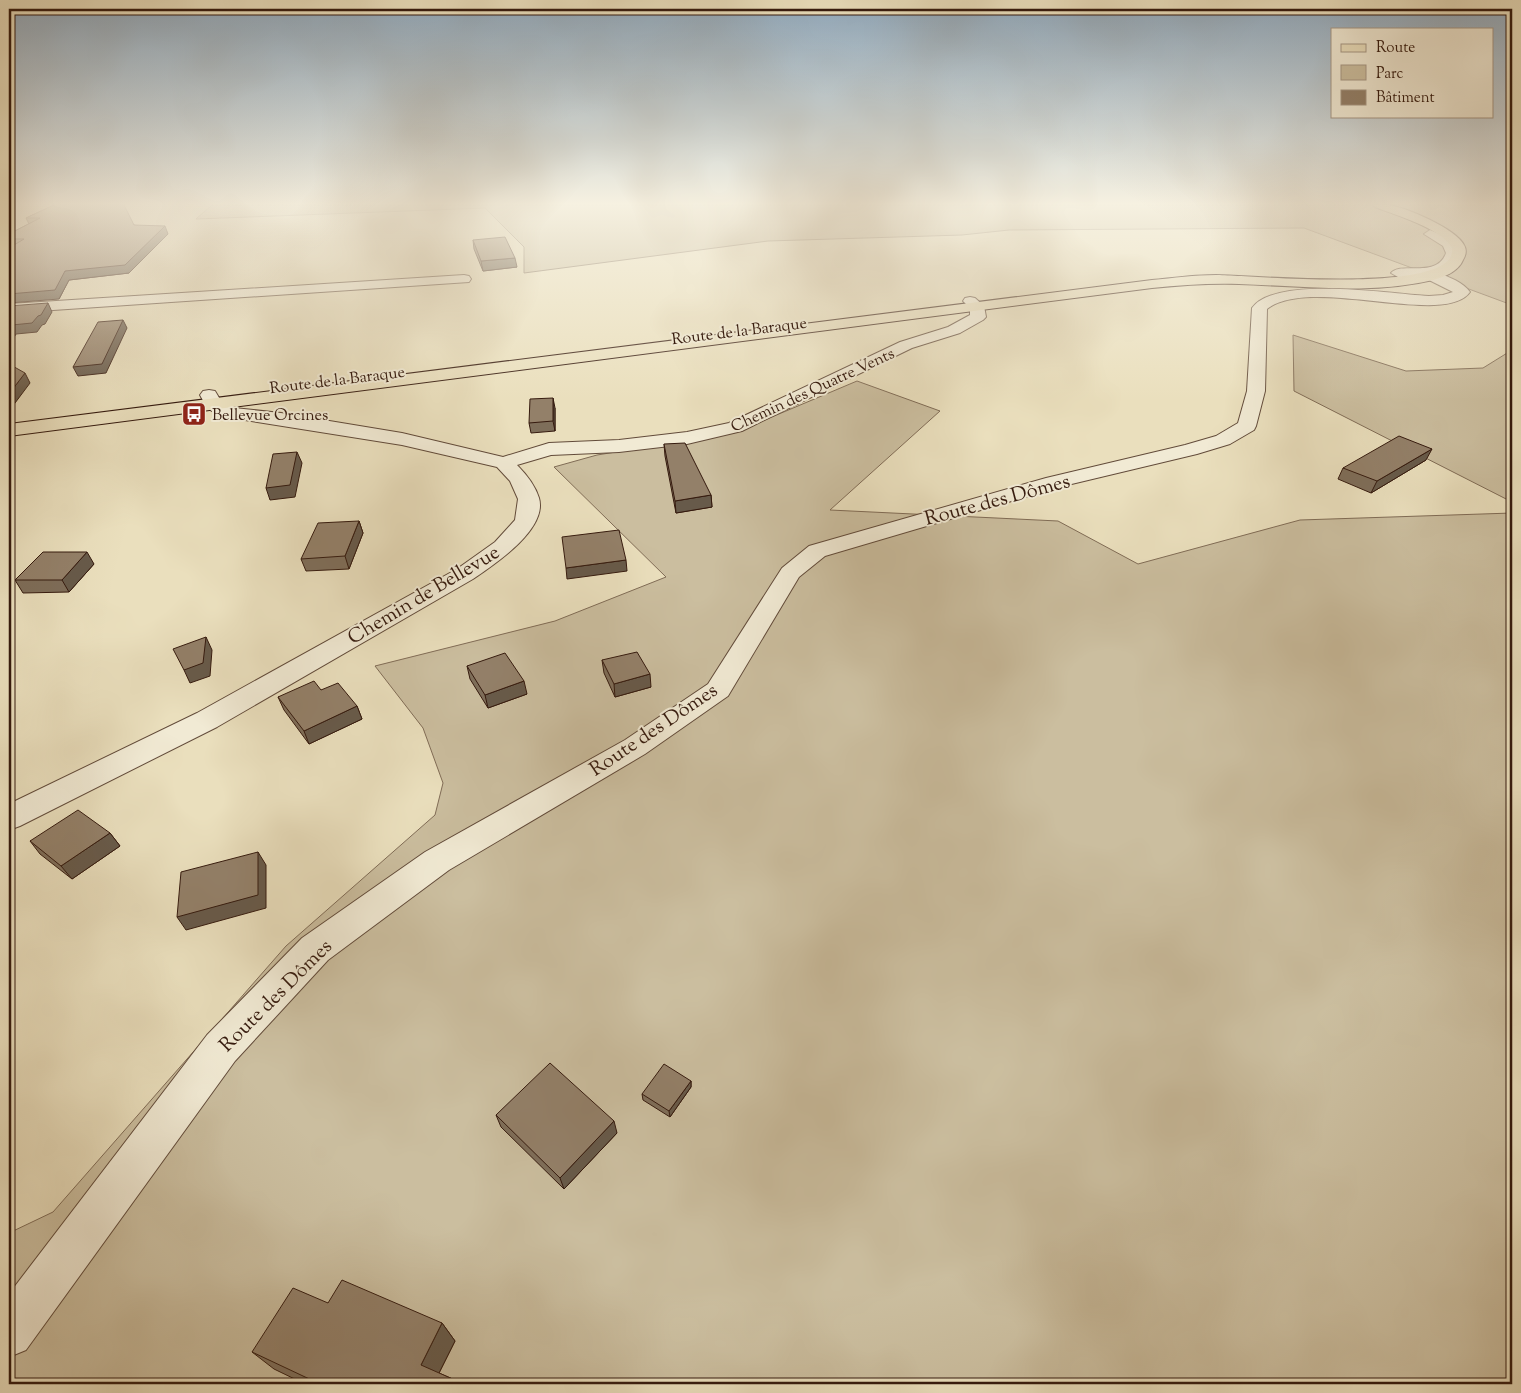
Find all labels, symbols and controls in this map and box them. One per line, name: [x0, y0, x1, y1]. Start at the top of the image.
legend: [1331, 28, 1494, 118]
text: Route: [1376, 38, 1415, 59]
text: Parc: [1376, 64, 1404, 85]
text: Bâtiment: [1376, 88, 1435, 109]
street label: Route de la Baraque: [670, 313, 808, 352]
street label: Chemin des Quatre Vents: [727, 343, 899, 439]
street label: Route de la Baraque: [268, 362, 406, 401]
bus stop icon: Bellevue Orcines: [181, 401, 207, 427]
place label: Bellevue Orcines: [212, 405, 328, 428]
street label: Route des Dômes: [922, 468, 1074, 535]
street label: Chemin de Bellevue: [343, 539, 506, 653]
street label: Route des Dômes: [584, 677, 725, 785]
street label: Route des Dômes: [214, 934, 340, 1060]

